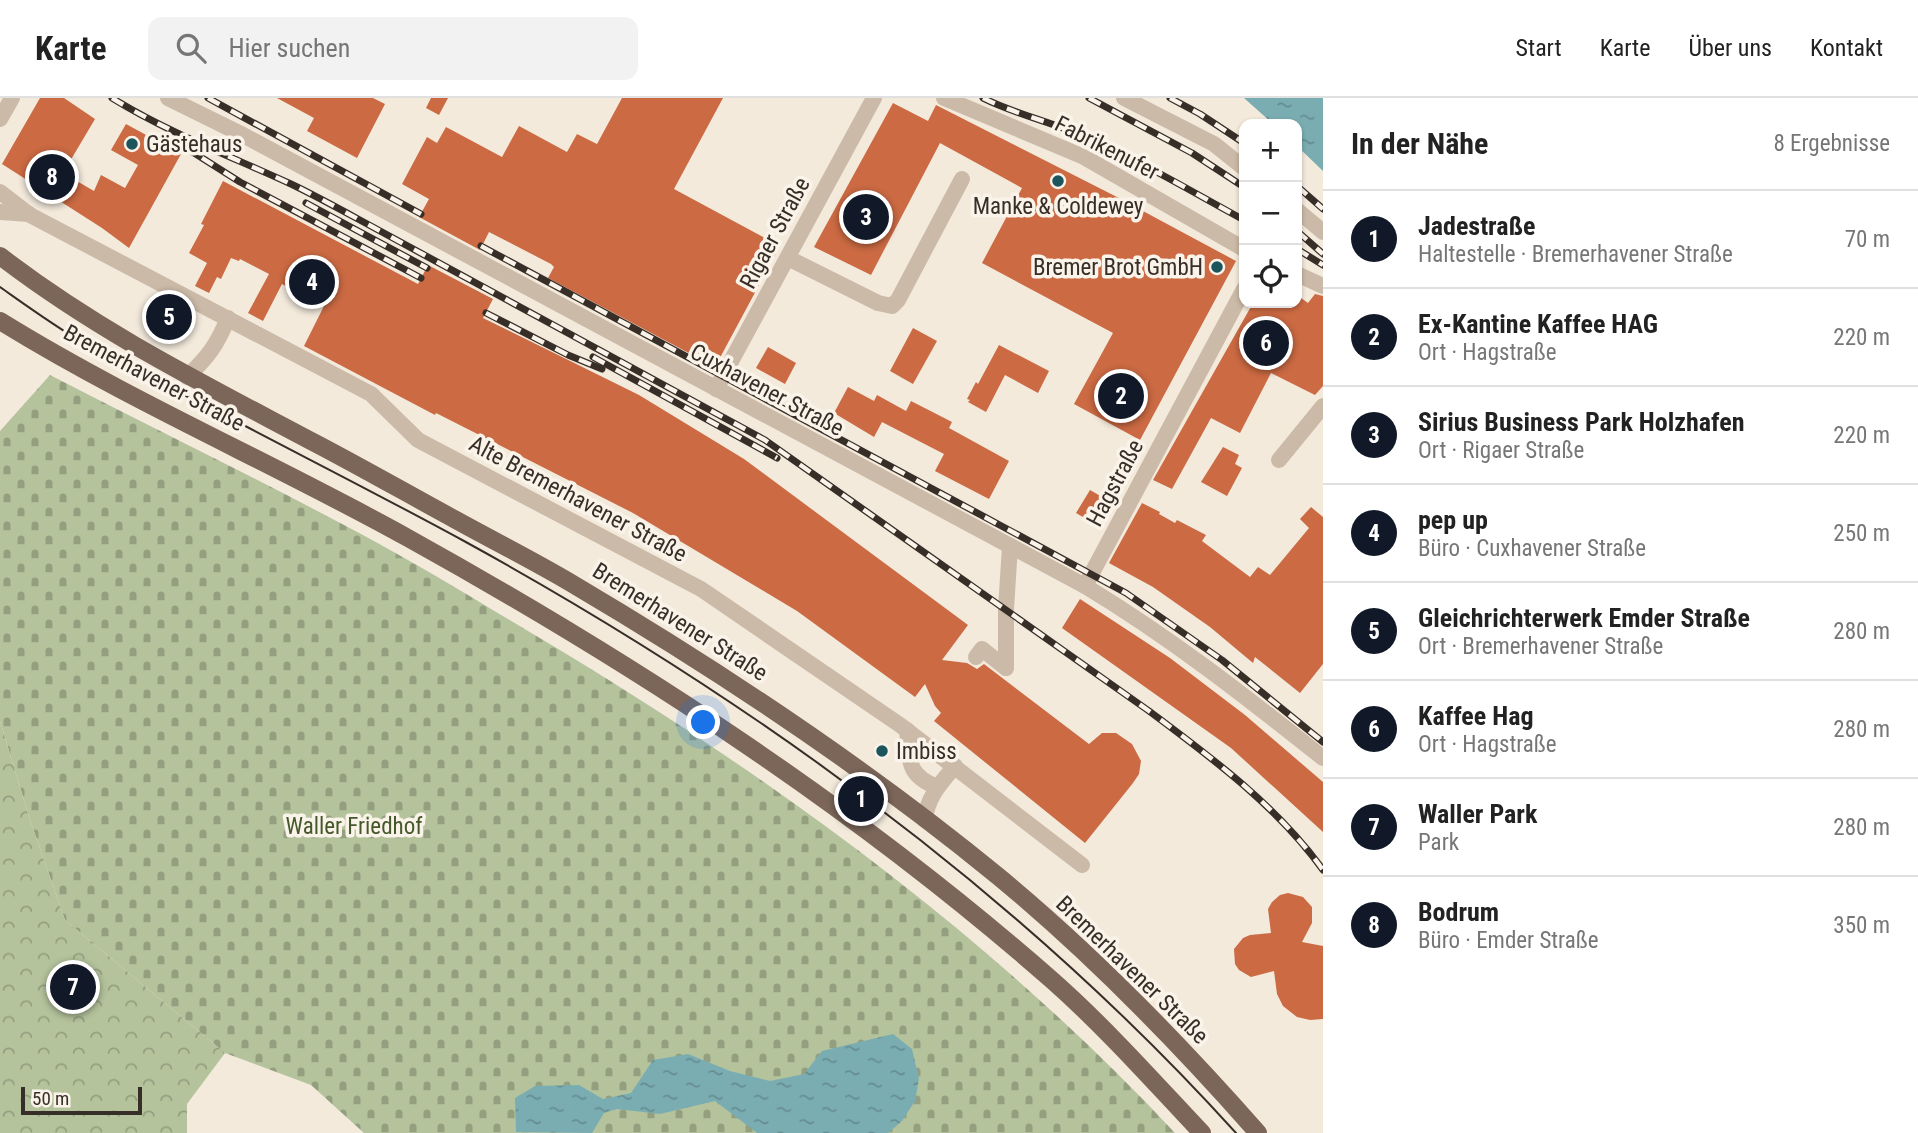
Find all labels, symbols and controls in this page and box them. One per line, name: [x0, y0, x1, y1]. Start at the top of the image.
search box: [148, 17, 638, 80]
text: Karte: [35, 29, 106, 68]
icon: search: [172, 29, 210, 67]
text: Hier suchen: [228, 33, 350, 63]
text: Start: [1516, 34, 1562, 62]
text: Karte: [1600, 34, 1650, 62]
text: Über uns: [1688, 34, 1772, 62]
text: Kontakt: [1810, 34, 1883, 62]
street label: Fabrikenufer: [1050, 110, 1164, 186]
map controls: [1239, 119, 1302, 308]
button: +: [1239, 119, 1302, 182]
text: In der Nähe: [1351, 126, 1488, 161]
text: 8 Ergebnisse: [1773, 130, 1890, 157]
place label: Gästehaus: [146, 131, 242, 158]
marker: Gästehaus: [124, 136, 140, 152]
pin: 8: [29, 151, 75, 203]
street label: Rigaer Straße: [734, 173, 816, 293]
marker: Manke & Coldewey: [1050, 173, 1066, 189]
button: −: [1239, 182, 1302, 245]
pin: 3: [843, 191, 889, 243]
place label: Manke & Coldewey: [973, 193, 1144, 220]
text: Jadestraße: [1418, 211, 1536, 241]
text: 1: [1368, 226, 1380, 253]
text: 70 m: [1845, 226, 1890, 253]
text: Haltestelle · Bremerhavener Straße: [1418, 241, 1733, 268]
button: locate: [1239, 245, 1302, 308]
place label: Bremer Brot GmbH: [1033, 254, 1203, 281]
pin: 4: [289, 256, 335, 308]
marker: Bremer Brot GmbH: [1209, 259, 1225, 275]
pin: 5: [146, 291, 192, 343]
text: Ex-Kantine Kaffee HAG: [1418, 309, 1658, 339]
pin: 6: [1243, 317, 1289, 369]
street label: Bremerhavener Straße: [59, 319, 249, 437]
text: 2: [1368, 324, 1380, 351]
text: 220 m: [1833, 324, 1890, 351]
street label: Cuxhavener Straße: [686, 338, 848, 442]
text: Ort · Hagstraße: [1418, 339, 1557, 366]
pin: 2: [1098, 370, 1144, 422]
text: Sirius Business Park Holzhafen: [1418, 407, 1745, 437]
text: 3: [1368, 422, 1380, 449]
text: 220 m: [1833, 422, 1890, 449]
street label: Alte Bremerhavener Straße: [465, 430, 691, 568]
street label: Hagstraße: [1081, 435, 1149, 531]
text: Ort · Rigaer Straße: [1418, 437, 1584, 464]
text: pep up: [1418, 505, 1488, 535]
text: 4: [1368, 520, 1380, 547]
text: 250 m: [1833, 520, 1890, 547]
text: Büro · Cuxhavener Straße: [1418, 535, 1646, 562]
street label: Bremerhavener Straße: [588, 557, 772, 687]
text: Gleichrichterwerk Emder Straße: [1418, 603, 1750, 633]
text: 5: [1368, 618, 1380, 645]
text: 280 m: [1833, 618, 1890, 645]
text: Ort · Bremerhavener Straße: [1418, 633, 1663, 660]
text: Kaffee Hag: [1418, 701, 1534, 731]
your location: [686, 705, 720, 739]
text: 6: [1368, 716, 1380, 743]
text: 280 m: [1833, 716, 1890, 743]
text: Ort · Hagstraße: [1418, 731, 1557, 758]
place label: Imbiss: [896, 738, 957, 765]
marker: Imbiss: [874, 743, 890, 759]
pin: 1: [838, 773, 884, 825]
text: Waller Park: [1418, 799, 1537, 829]
park label: Waller Friedhof: [286, 813, 423, 840]
text: 7: [1368, 814, 1380, 841]
text: 280 m: [1833, 814, 1890, 841]
text: Park: [1418, 829, 1459, 856]
street label: Bremerhavener Straße: [1050, 890, 1214, 1050]
text: Bodrum: [1418, 897, 1499, 927]
text: 8: [1368, 912, 1380, 939]
text: 350 m: [1833, 912, 1890, 939]
text: Büro · Emder Straße: [1418, 927, 1599, 954]
pin: 7: [50, 961, 96, 1013]
scale bar: [21, 1084, 142, 1116]
text: 50 m: [32, 1087, 69, 1110]

